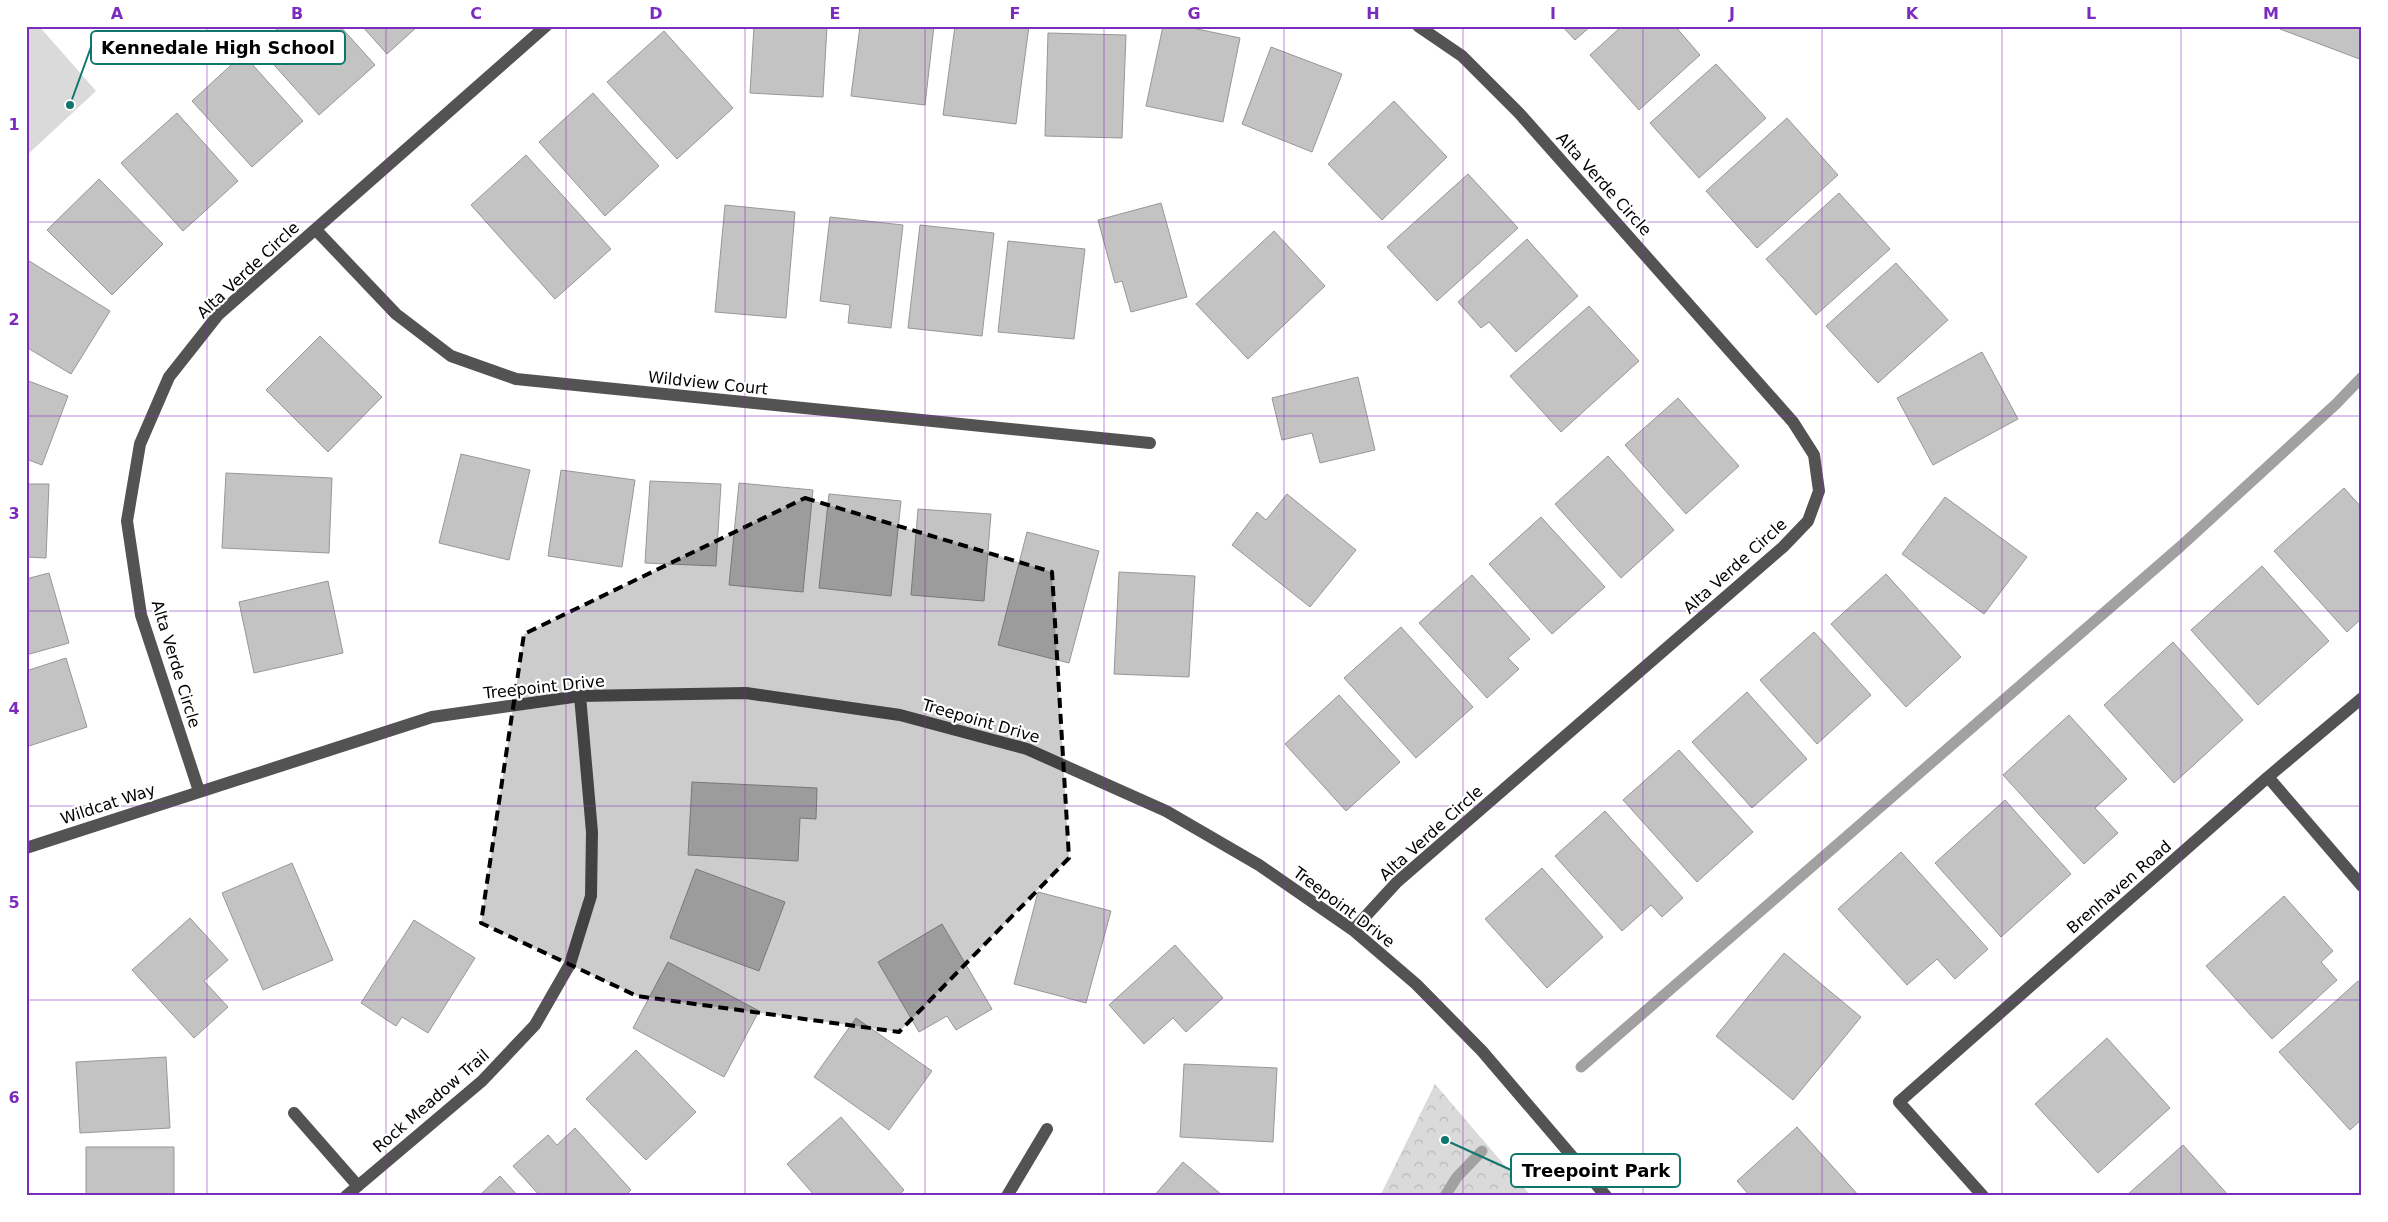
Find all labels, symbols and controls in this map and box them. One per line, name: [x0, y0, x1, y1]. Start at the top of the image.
text: A: [111, 4, 124, 23]
text: B: [291, 4, 303, 23]
text: C: [470, 4, 482, 23]
text: D: [649, 4, 663, 23]
text: E: [830, 4, 840, 23]
text: F: [1010, 4, 1020, 23]
text: G: [1187, 4, 1201, 23]
text: H: [1366, 4, 1380, 23]
text: I: [1550, 4, 1556, 23]
text: J: [1728, 4, 1735, 23]
text: K: [1906, 4, 1919, 23]
text: L: [2086, 4, 2096, 23]
text: M: [2263, 4, 2279, 23]
callout: Kennedale High School: [91, 31, 345, 64]
text: Kennedale High School: [101, 37, 335, 58]
text: 1: [8, 115, 20, 134]
street label: Alta Verde Circle: [1553, 128, 1655, 240]
street label: Alta Verde Circle: [193, 218, 303, 322]
text: 2: [8, 310, 20, 329]
street label: Wildview Court: [647, 367, 769, 399]
text: 3: [8, 504, 20, 523]
street label: Alta Verde Circle: [1679, 515, 1791, 617]
street label: Alta Verde Circle: [148, 598, 204, 730]
street label: Treepoint Drive: [481, 671, 606, 703]
street label: Treepoint Drive: [919, 695, 1042, 747]
text: 4: [8, 699, 20, 718]
street label: Wildcat Way: [58, 780, 158, 828]
street label: Alta Verde Circle: [1375, 782, 1487, 884]
street label: Brenhaven Road: [2063, 837, 2175, 937]
street label: Treepoint Drive: [1289, 862, 1398, 951]
text: 5: [8, 893, 20, 912]
street label: Rock Meadow Trail: [369, 1045, 493, 1157]
text: 6: [8, 1088, 20, 1107]
callout: Treepoint Park: [1511, 1154, 1680, 1187]
text: Treepoint Park: [1522, 1160, 1671, 1181]

